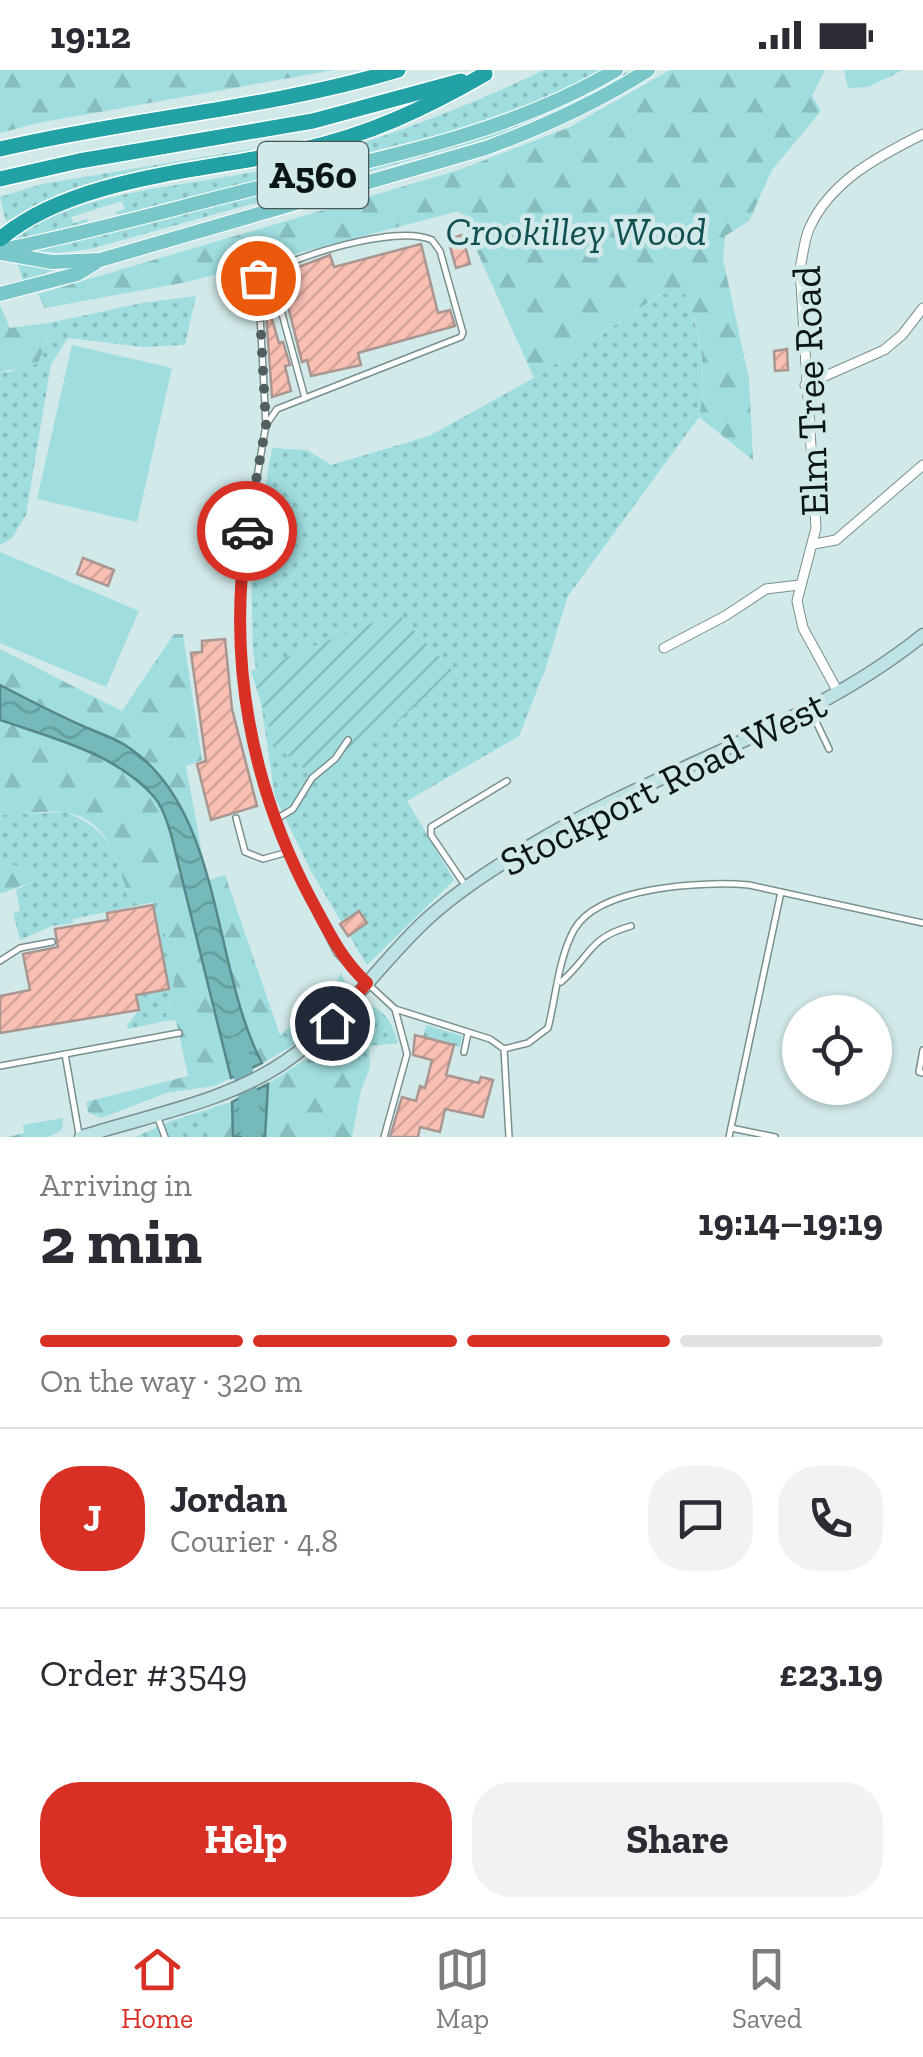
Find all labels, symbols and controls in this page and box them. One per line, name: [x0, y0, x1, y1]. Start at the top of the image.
text: 19:12: [50, 12, 131, 58]
road number: A560: [258, 142, 368, 208]
park label: Crookilley Wood: [446, 207, 706, 255]
pin: [216, 236, 301, 321]
icon: bag: [231, 251, 286, 306]
street label: Elm Tree Road: [782, 265, 838, 517]
courier: [197, 481, 297, 581]
icon: car: [220, 504, 275, 559]
street label: Stockport Road West: [492, 680, 834, 886]
pin: [290, 981, 375, 1066]
map controls: [782, 995, 892, 1105]
button: locate: [782, 995, 892, 1105]
icon: home: [305, 996, 360, 1051]
text: Arriving in: [40, 1166, 192, 1204]
text: 19:14–19:19: [698, 1199, 883, 1245]
text: 2 min: [40, 1202, 202, 1280]
text: On the way · 320 m: [40, 1362, 302, 1400]
button: chat: [648, 1466, 753, 1571]
button: phone: [778, 1466, 883, 1571]
text: Jordan: [170, 1476, 287, 1522]
text: J: [83, 1495, 102, 1541]
text: Courier · 4.8: [170, 1522, 338, 1560]
text: Order #3549: [40, 1650, 248, 1696]
text: £23.19: [779, 1650, 883, 1696]
button: Help: [40, 1782, 452, 1897]
button: Share: [472, 1782, 883, 1897]
tab: Home: [121, 1942, 193, 2035]
tab: Map: [435, 1942, 490, 2035]
tab: Saved: [732, 1942, 802, 2035]

